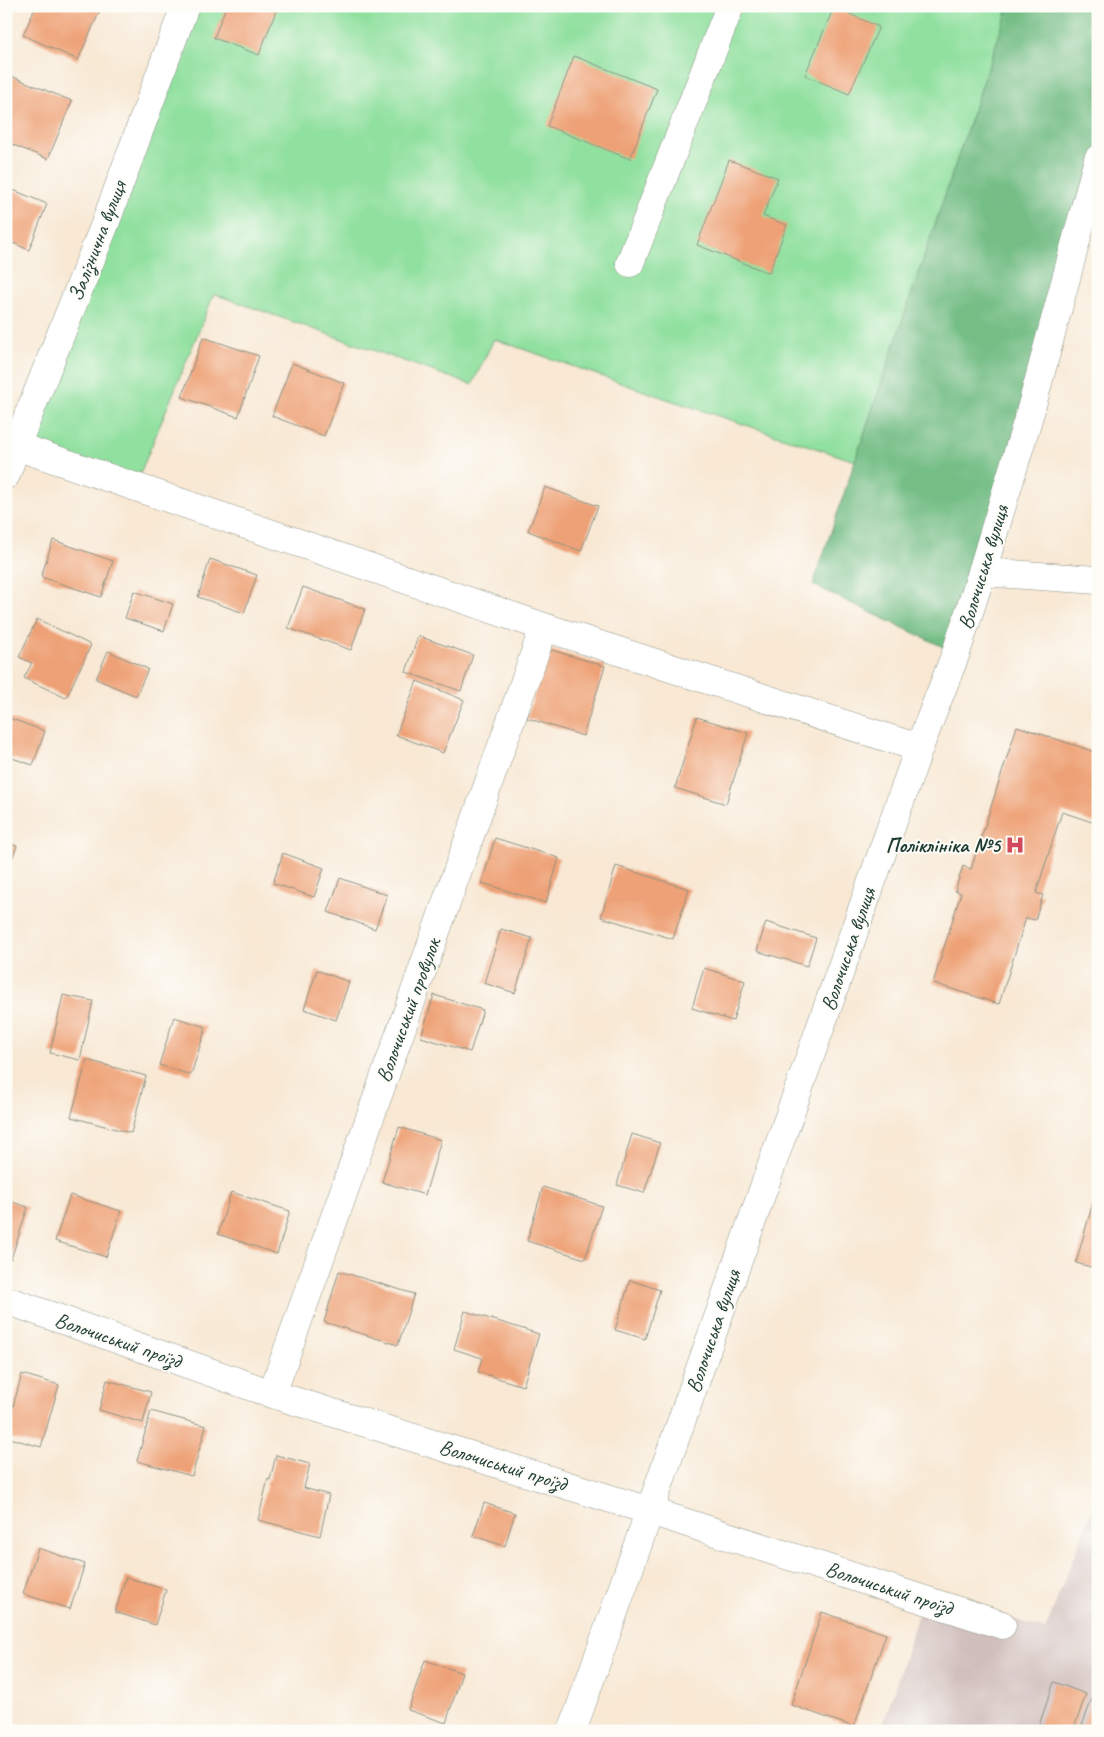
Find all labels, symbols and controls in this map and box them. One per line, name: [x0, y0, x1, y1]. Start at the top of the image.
street label: Залізнична вулиця: [62, 176, 133, 305]
street label: Волочиська вулиця: [952, 500, 1015, 632]
place label: Поліклініка №5: [886, 832, 1002, 858]
hospital icon: Поліклініка №5: [1004, 834, 1026, 856]
street label: Волочиська вулиця: [815, 883, 882, 1014]
street label: Волочиський провулок: [370, 932, 447, 1086]
street label: Волочиська вулиця: [680, 1265, 747, 1396]
street label: Волочиський проїзд: [51, 1306, 187, 1375]
street label: Волочиський проїзд: [436, 1433, 572, 1498]
street label: Волочиський проїзд: [822, 1555, 958, 1622]

